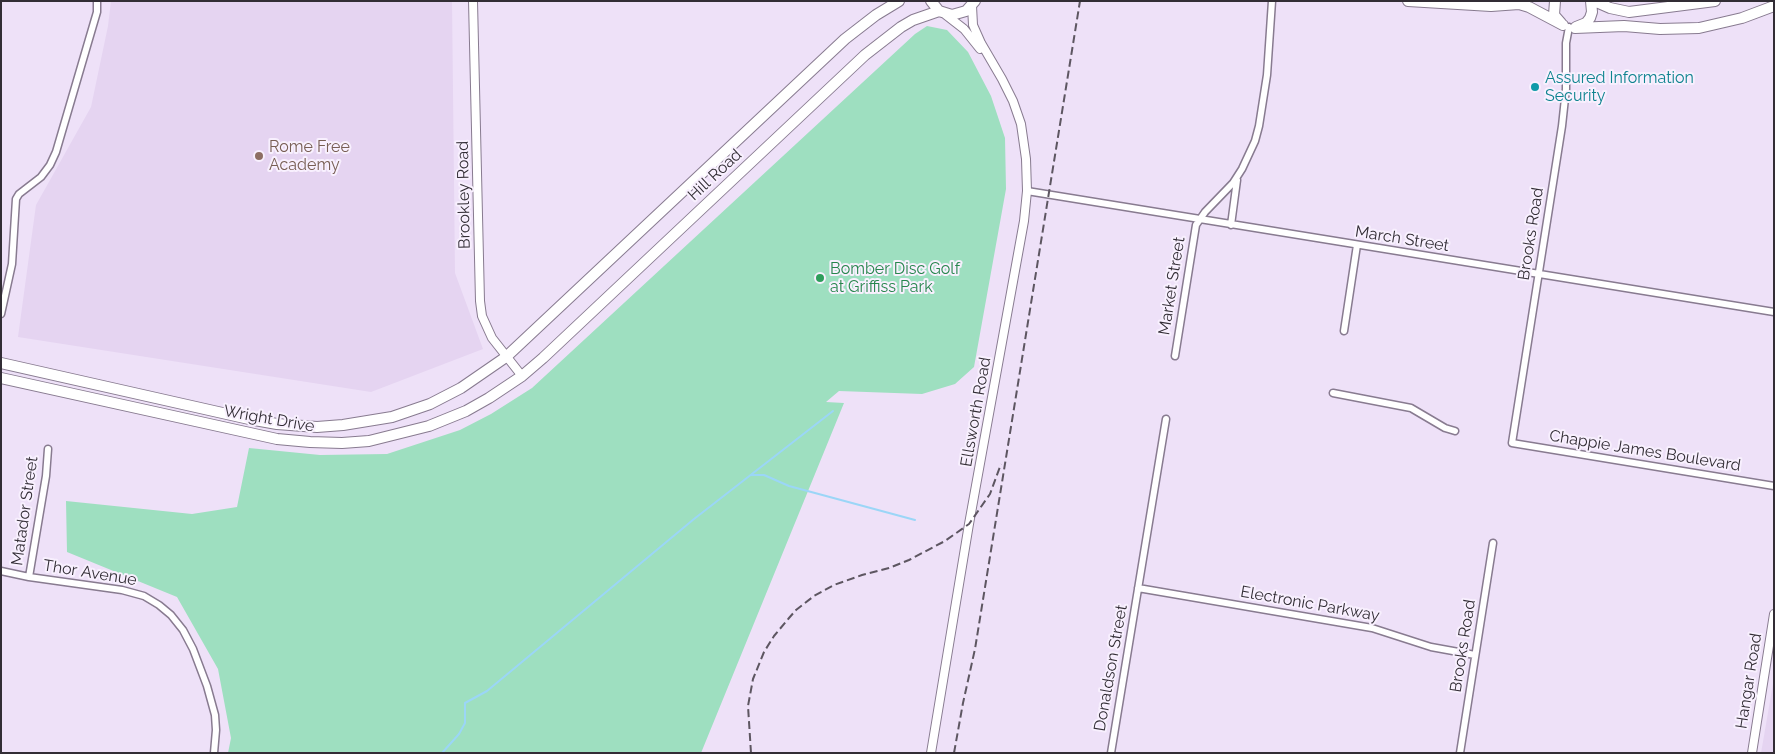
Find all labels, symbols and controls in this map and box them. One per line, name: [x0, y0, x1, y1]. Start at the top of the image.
place label: Assured Information Security: [1545, 68, 1694, 106]
marker: Assured Information Security: [1529, 81, 1541, 93]
place label: Rome Free Academy: [269, 137, 350, 175]
street label: Brookley Road: [453, 141, 475, 249]
street label: Hill Road: [684, 145, 746, 205]
marker: Rome Free Academy: [253, 150, 265, 162]
street label: Brooks Road: [1514, 186, 1548, 282]
street label: March Street: [1354, 222, 1450, 256]
street label: Market Street: [1155, 235, 1189, 337]
place label: Bomber Disc Golf at Griffiss Park: [830, 259, 960, 297]
marker: Bomber Disc Golf at Griffiss Park: [814, 272, 826, 284]
street label: Ellsworth Road: [957, 356, 995, 468]
street label: Wright Drive: [222, 402, 316, 436]
street label: Chappie James Boulevard: [1548, 426, 1742, 476]
street label: Matador Street: [8, 455, 42, 567]
street label: Thor Avenue: [42, 556, 138, 590]
street label: Electronic Parkway: [1239, 582, 1381, 626]
street label: Brooks Road: [1446, 598, 1480, 694]
street label: Donaldson Street: [1090, 603, 1132, 733]
street label: Hangar Road: [1732, 632, 1766, 730]

